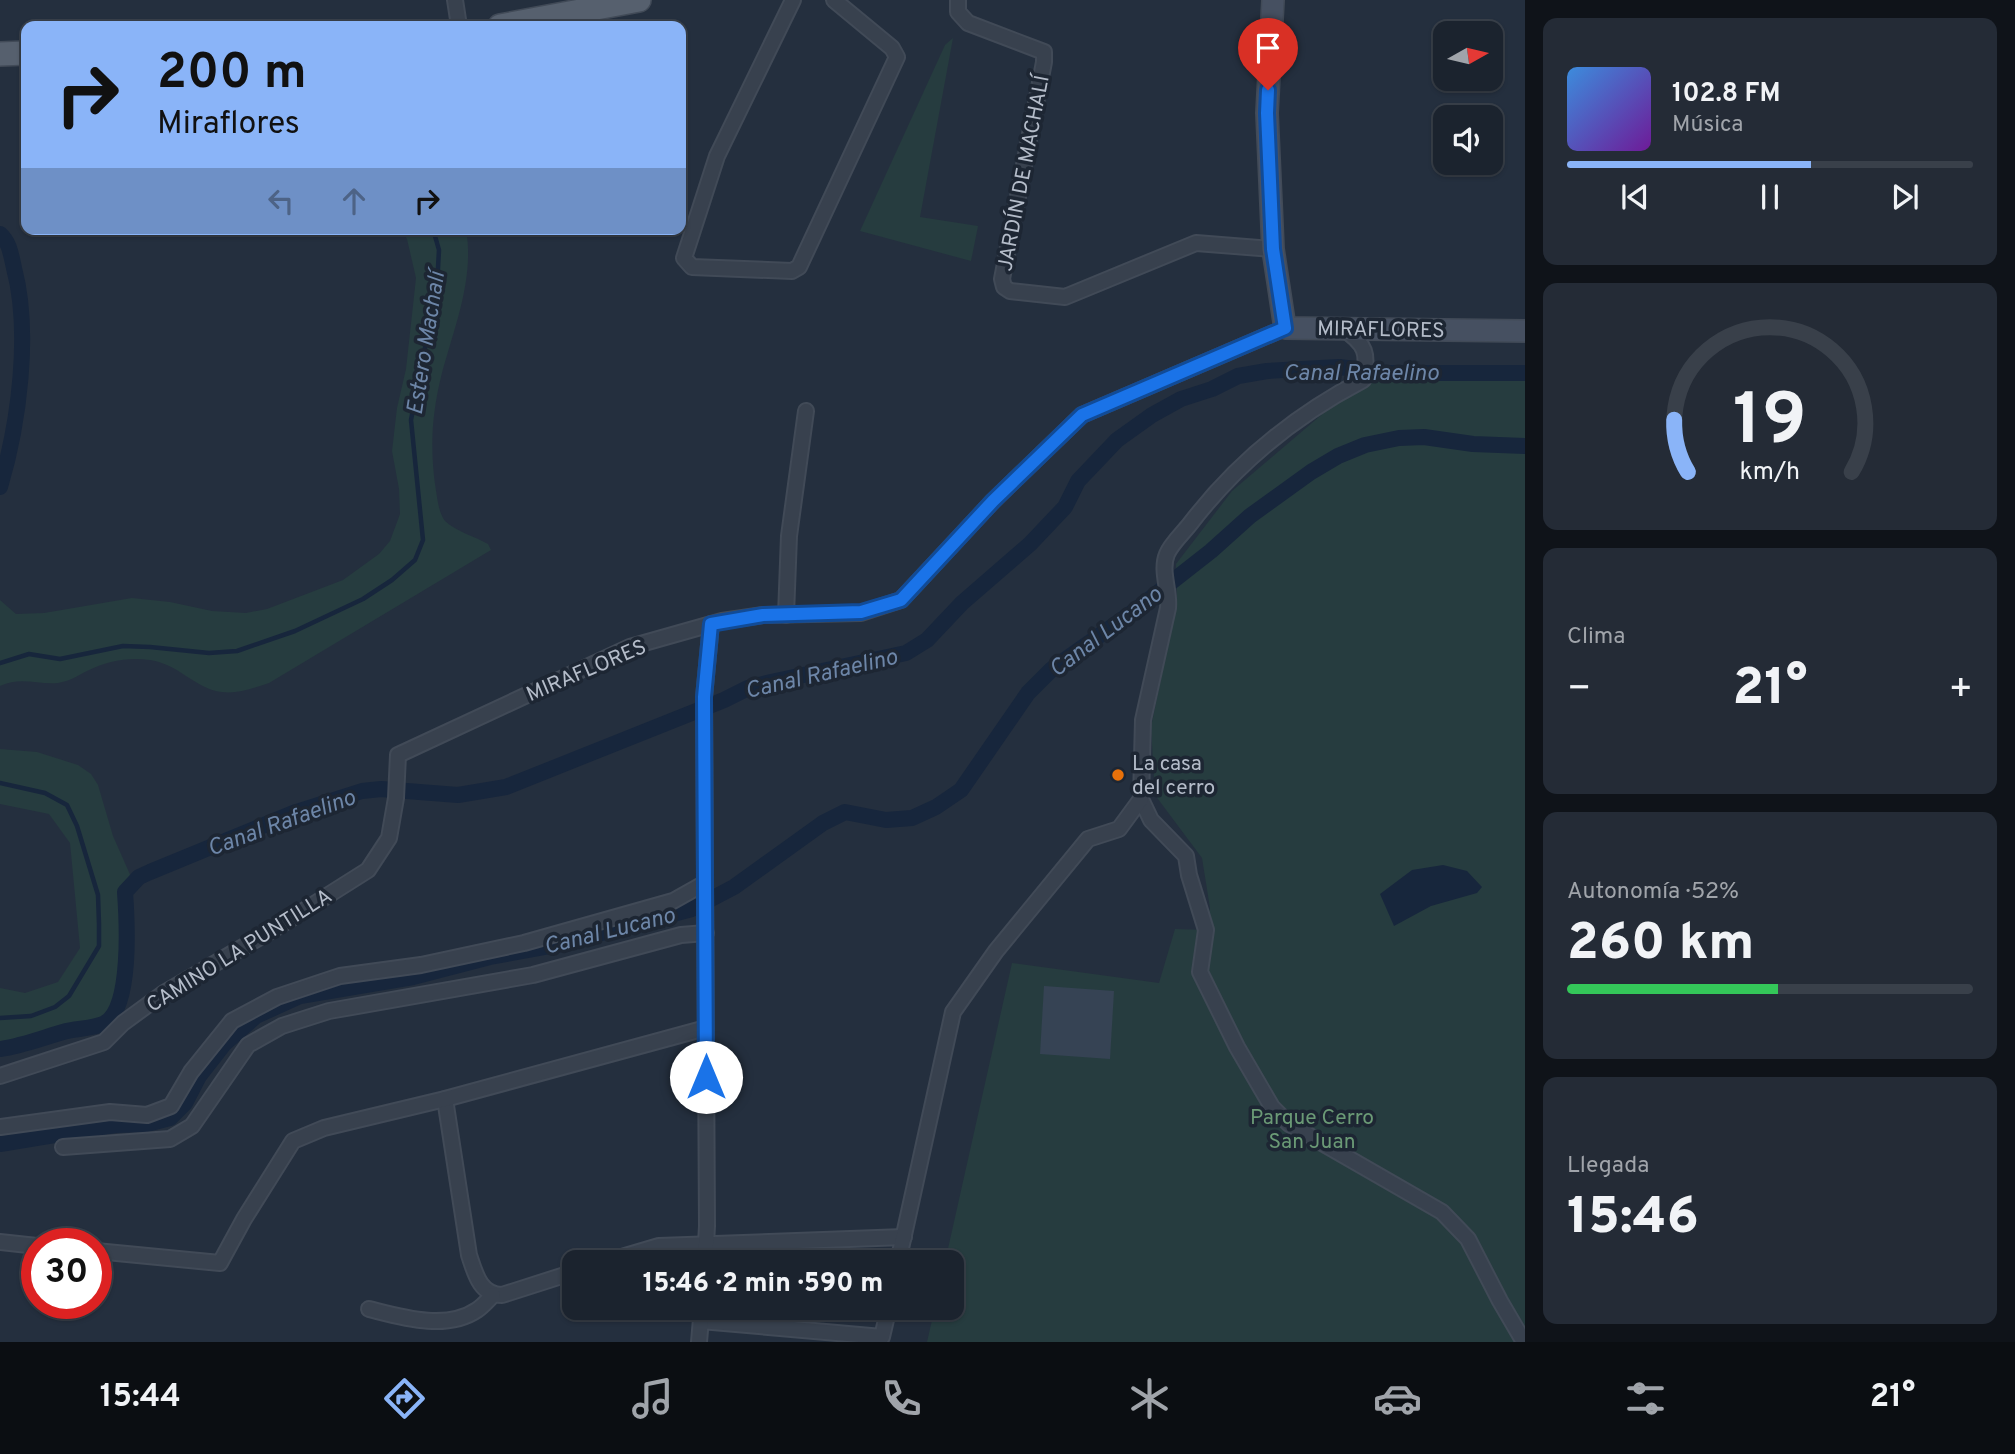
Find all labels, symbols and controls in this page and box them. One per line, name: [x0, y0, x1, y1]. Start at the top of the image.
pin: [1238, 18, 1298, 90]
north arrow: [1433, 21, 1503, 91]
map controls: [1433, 21, 1503, 175]
icon: arrive: [1249, 29, 1287, 67]
text: 200 m: [157, 44, 307, 106]
icon: right: [42, 49, 133, 140]
street label: JARDÍN DE MACHALÍ: [991, 71, 1057, 274]
text: 102.8 FM: [1672, 78, 1781, 111]
text: Miraflores: [157, 105, 300, 145]
button: sound: [1433, 105, 1503, 175]
text: Música: [1672, 111, 1743, 140]
icon: previous: [1616, 178, 1654, 216]
icon: pause: [1751, 178, 1789, 216]
icon: next: [1886, 178, 1924, 216]
icon: left: [262, 182, 300, 220]
icon: ahead: [335, 182, 373, 220]
icon: right: [408, 182, 446, 220]
water label: Estero Machalí: [402, 264, 454, 417]
street label: MIRAFLORES: [1317, 316, 1445, 345]
water label: Canal Rafaelino: [1283, 360, 1439, 389]
text: 19: [1733, 379, 1807, 471]
text: km/h: [1740, 457, 1800, 489]
water label: Canal Lucano: [1044, 581, 1169, 685]
text: Clima: [1567, 623, 1625, 652]
street label: MIRAFLORES: [523, 634, 651, 709]
water label: Canal Rafaelino: [743, 644, 901, 707]
text: 21°: [1733, 657, 1807, 723]
text: −: [1567, 666, 1592, 715]
text: +: [1948, 666, 1973, 715]
place label: La casa del cerro: [1132, 751, 1215, 802]
marker: La casa del cerro: [1110, 767, 1126, 783]
water label: Canal Rafaelino: [204, 784, 361, 865]
text: Autonomía · 52%: [1567, 878, 1739, 907]
street label: CAMINO LA PUNTILLA: [142, 883, 338, 1019]
water label: Canal Lucano: [541, 902, 679, 963]
text: 260 km: [1567, 912, 1754, 978]
position arrow: [669, 1040, 743, 1114]
park label: Parque Cerro San Juan: [1250, 1105, 1374, 1156]
text: Llegada: [1567, 1152, 1649, 1181]
text: 15:46: [1567, 1186, 1699, 1252]
speed limit sign: 30: [21, 1228, 112, 1319]
text: 15:46 · 2 min · 590 m: [643, 1268, 883, 1301]
icon: directions: [380, 1374, 429, 1423]
icon: music: [628, 1374, 677, 1423]
icon: phone: [877, 1374, 926, 1423]
icon: climate: [1125, 1374, 1174, 1423]
icon: car: [1373, 1374, 1422, 1423]
icon: filters: [1621, 1374, 1670, 1423]
text: 15:44: [100, 1378, 181, 1418]
text: 21°: [1870, 1378, 1915, 1418]

